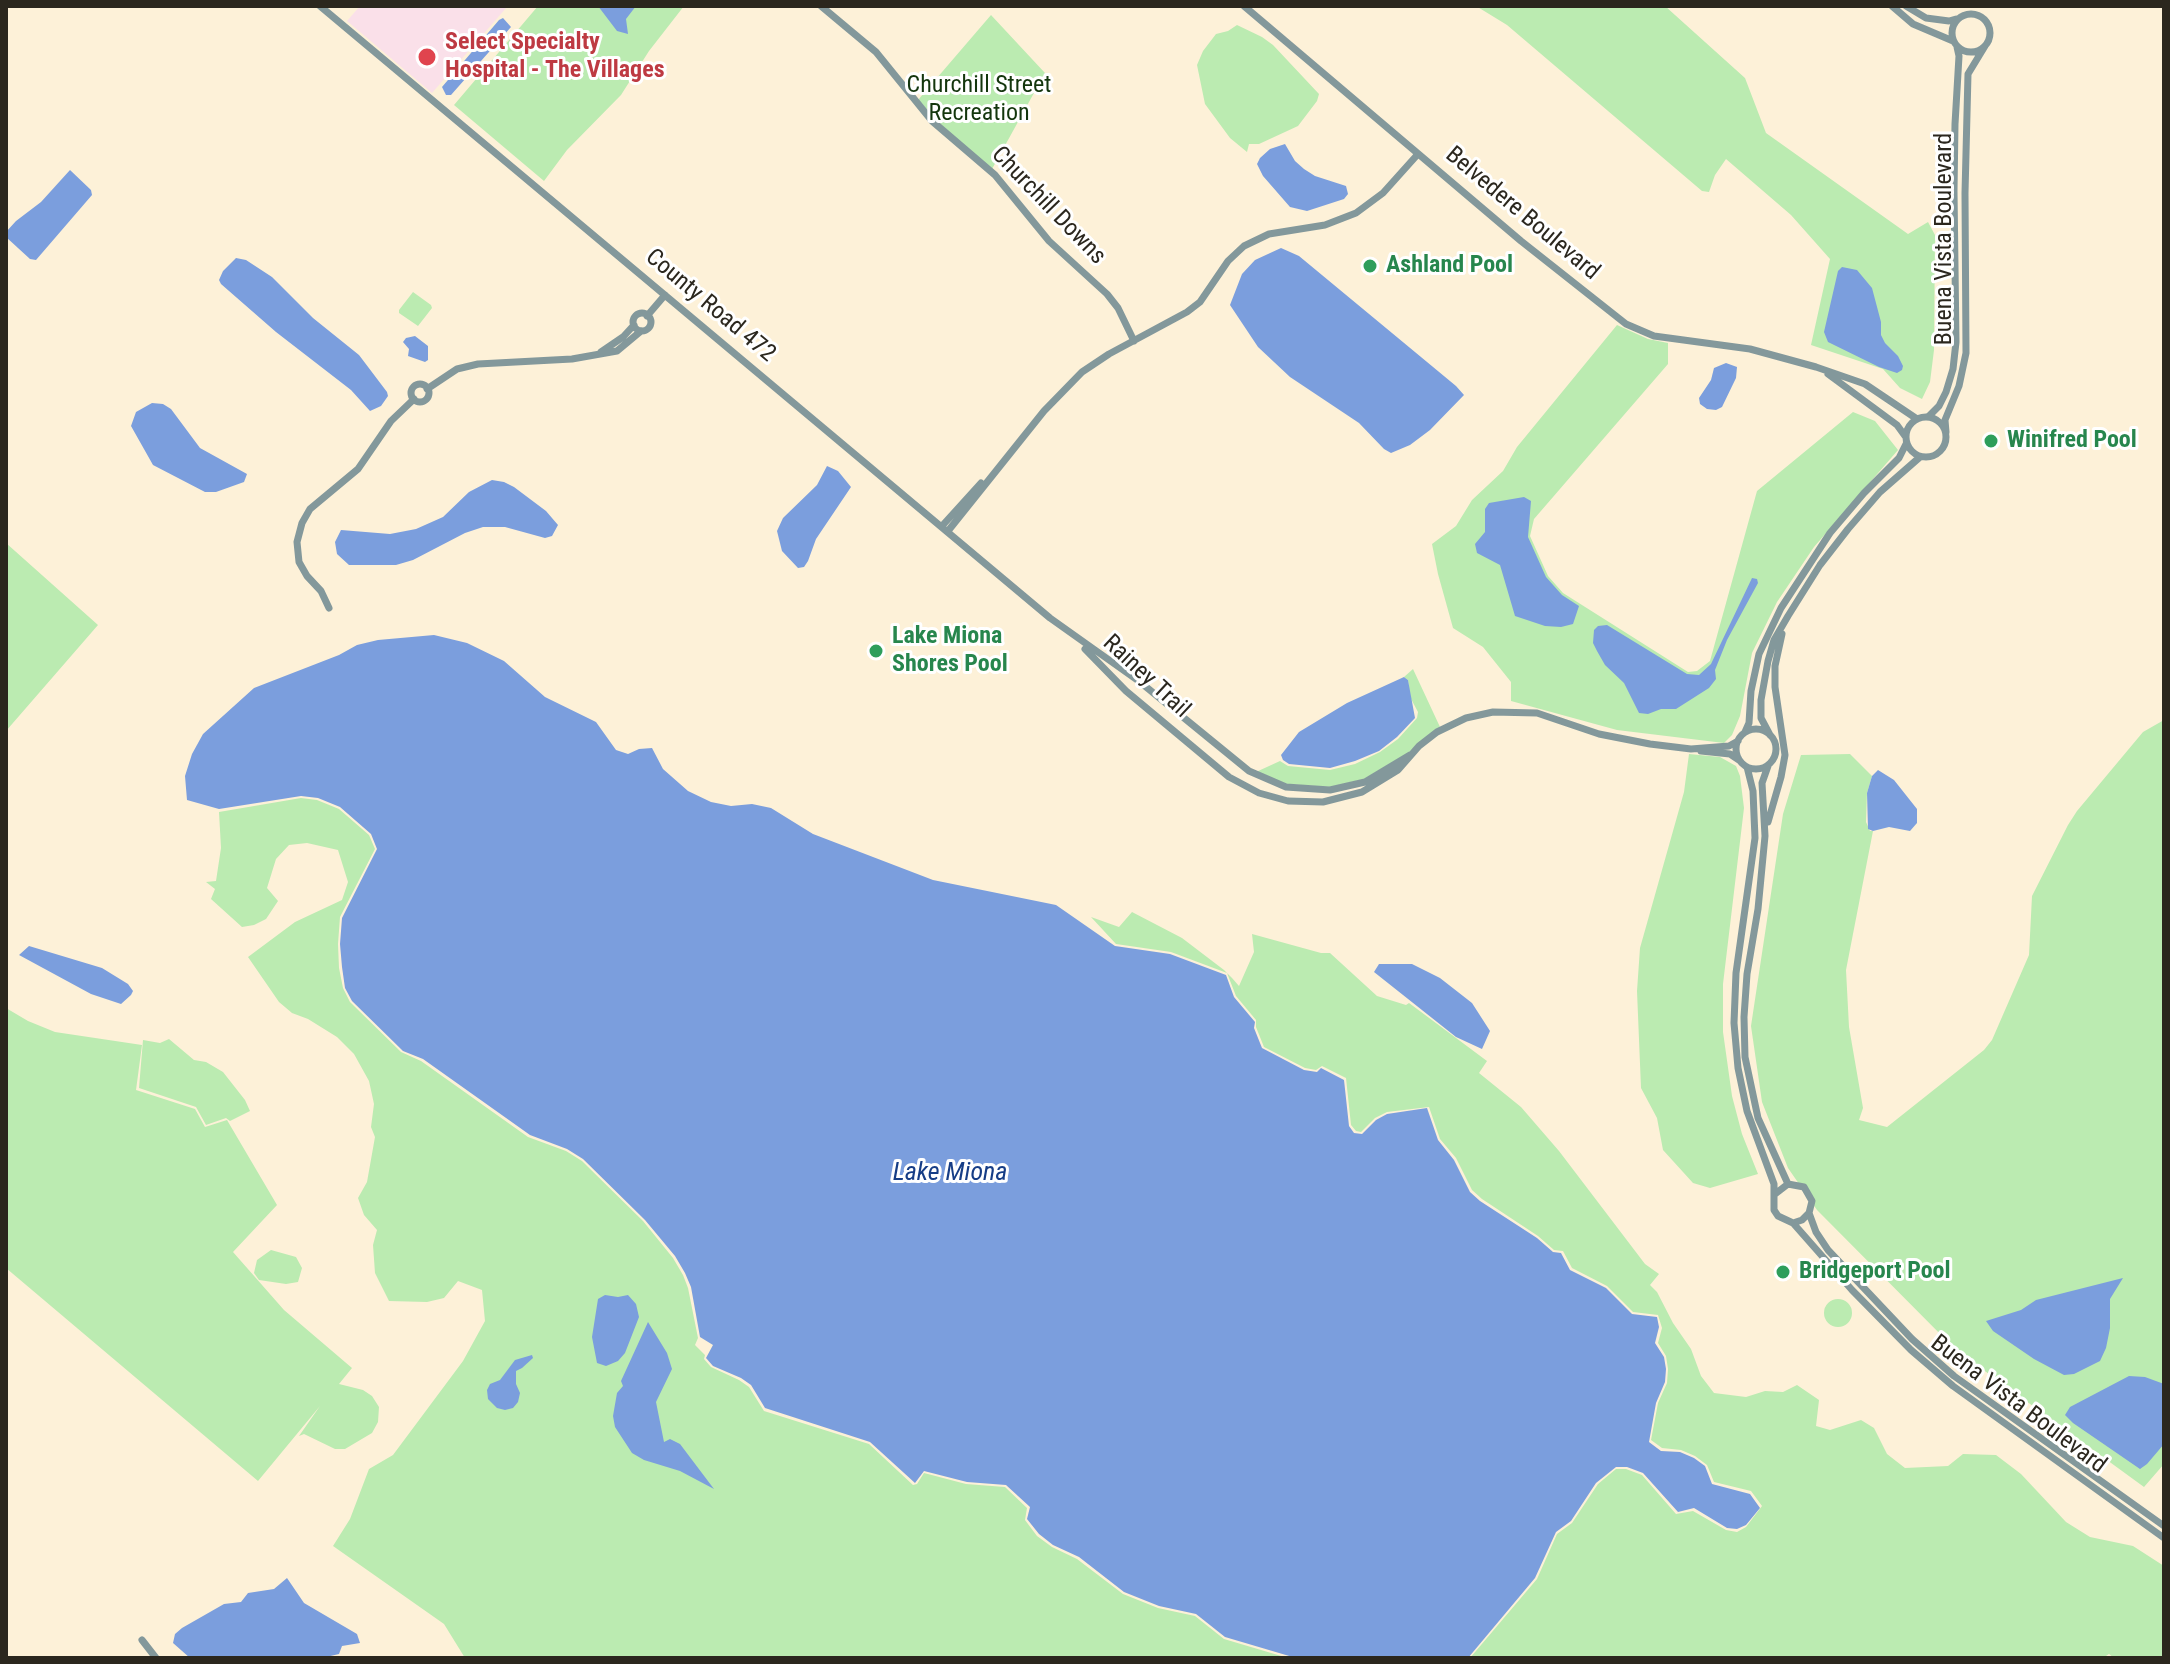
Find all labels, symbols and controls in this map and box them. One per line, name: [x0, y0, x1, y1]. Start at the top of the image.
place label: Select Specialty Hospital - The Villages: [445, 29, 665, 85]
marker: Select Specialty Hospital - The Villages: [416, 46, 438, 68]
park label: Churchill Street Recreation: [907, 72, 1051, 128]
street label: Buena Vista Boulevard: [1931, 133, 1959, 345]
street label: Churchill Downs: [985, 141, 1111, 271]
street label: Belvedere Boulevard: [1439, 141, 1605, 287]
street label: County Road 472: [639, 243, 781, 369]
place label: Ashland Pool: [1386, 252, 1513, 280]
marker: Ashland Pool: [1361, 257, 1379, 275]
place label: Winifred Pool: [2007, 427, 2137, 455]
marker: Winifred Pool: [1982, 432, 2000, 450]
place label: Lake Miona Shores Pool: [892, 623, 1008, 679]
street label: Rainey Trail: [1096, 629, 1196, 725]
marker: Lake Miona Shores Pool: [867, 642, 885, 660]
water label: Lake Miona: [893, 1157, 1007, 1189]
place label: Bridgeport Pool: [1799, 1258, 1951, 1286]
marker: Bridgeport Pool: [1774, 1263, 1792, 1281]
street label: Buena Vista Boulevard: [1924, 1330, 2112, 1480]

